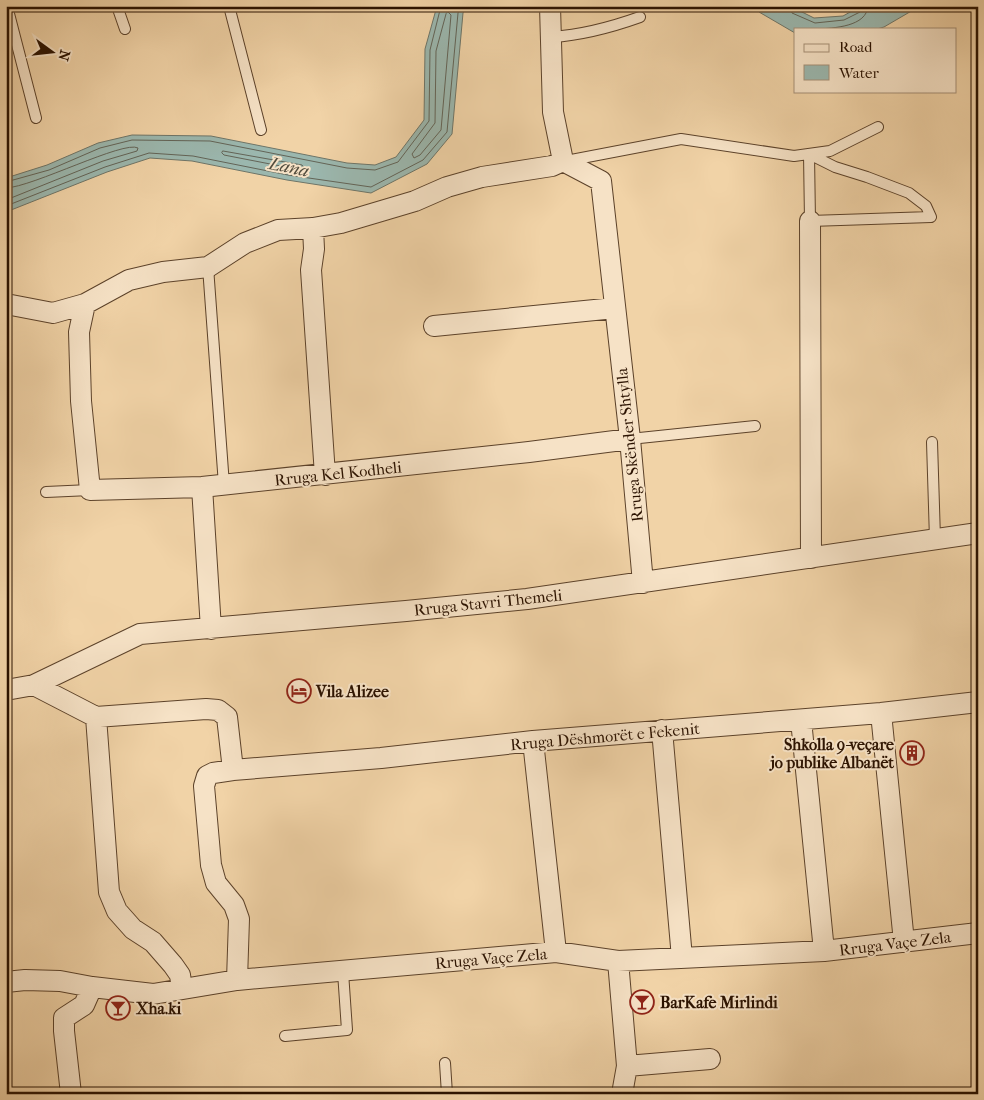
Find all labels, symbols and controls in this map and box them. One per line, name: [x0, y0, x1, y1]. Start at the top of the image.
north arrow: [28, 28, 78, 78]
legend: [794, 28, 956, 92]
text: Road: [839, 38, 873, 56]
text: N: [54, 48, 74, 63]
text: Water: [838, 64, 879, 82]
water label: Lana: [265, 153, 311, 182]
street label: Rruga Skënder Shtylla: [612, 366, 647, 523]
street label: Rruga Kel Kodheli: [273, 457, 403, 490]
street label: Rruga Stavri Themeli: [413, 585, 563, 620]
hotel icon: Vila Alizee: [286, 678, 312, 704]
place label: Vila Alizee: [315, 682, 389, 701]
street label: Rruga Dëshmorët e Fekenit: [510, 719, 701, 754]
place label: Shkolla 9-veçare jo publike Albanët: [769, 735, 894, 773]
building icon: Shkolla 9-veçare jo publike Albanët: [899, 740, 925, 766]
street label: Rruga Vaçe Zela: [838, 927, 953, 960]
street label: Rruga Vaçe Zela: [434, 944, 549, 973]
bar icon: BarKafe Mirlindi: [629, 989, 655, 1015]
place label: BarKafe Mirlindi: [660, 993, 778, 1012]
bar icon: Xha.ki: [105, 995, 131, 1021]
place label: Xha.ki: [135, 999, 181, 1018]

